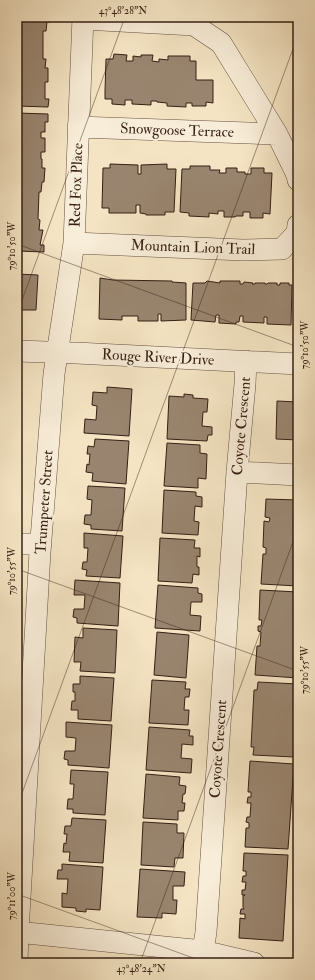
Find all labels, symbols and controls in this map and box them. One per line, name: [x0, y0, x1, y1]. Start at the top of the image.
text: 43°48'28"N: [99, 5, 147, 17]
street label: Snowgoose Terrace: [120, 119, 234, 142]
street label: Red Fox Place: [66, 142, 87, 228]
text: 79°10'50"W: [6, 221, 18, 270]
street label: Mountain Lion Trail: [130, 236, 256, 259]
text: 79°10'50"W: [299, 320, 311, 369]
street label: Rouge River Drive: [101, 345, 215, 370]
street label: Coyote Crescent: [228, 376, 255, 476]
street label: Trumpeter Street: [31, 449, 59, 555]
text: 79°10'55"W: [6, 546, 18, 595]
text: 79°10'55"W: [299, 645, 311, 694]
street label: Coyote Crescent: [206, 699, 231, 799]
text: 79°11'00"W: [6, 871, 18, 920]
text: 43°48'24"N: [116, 963, 166, 975]

